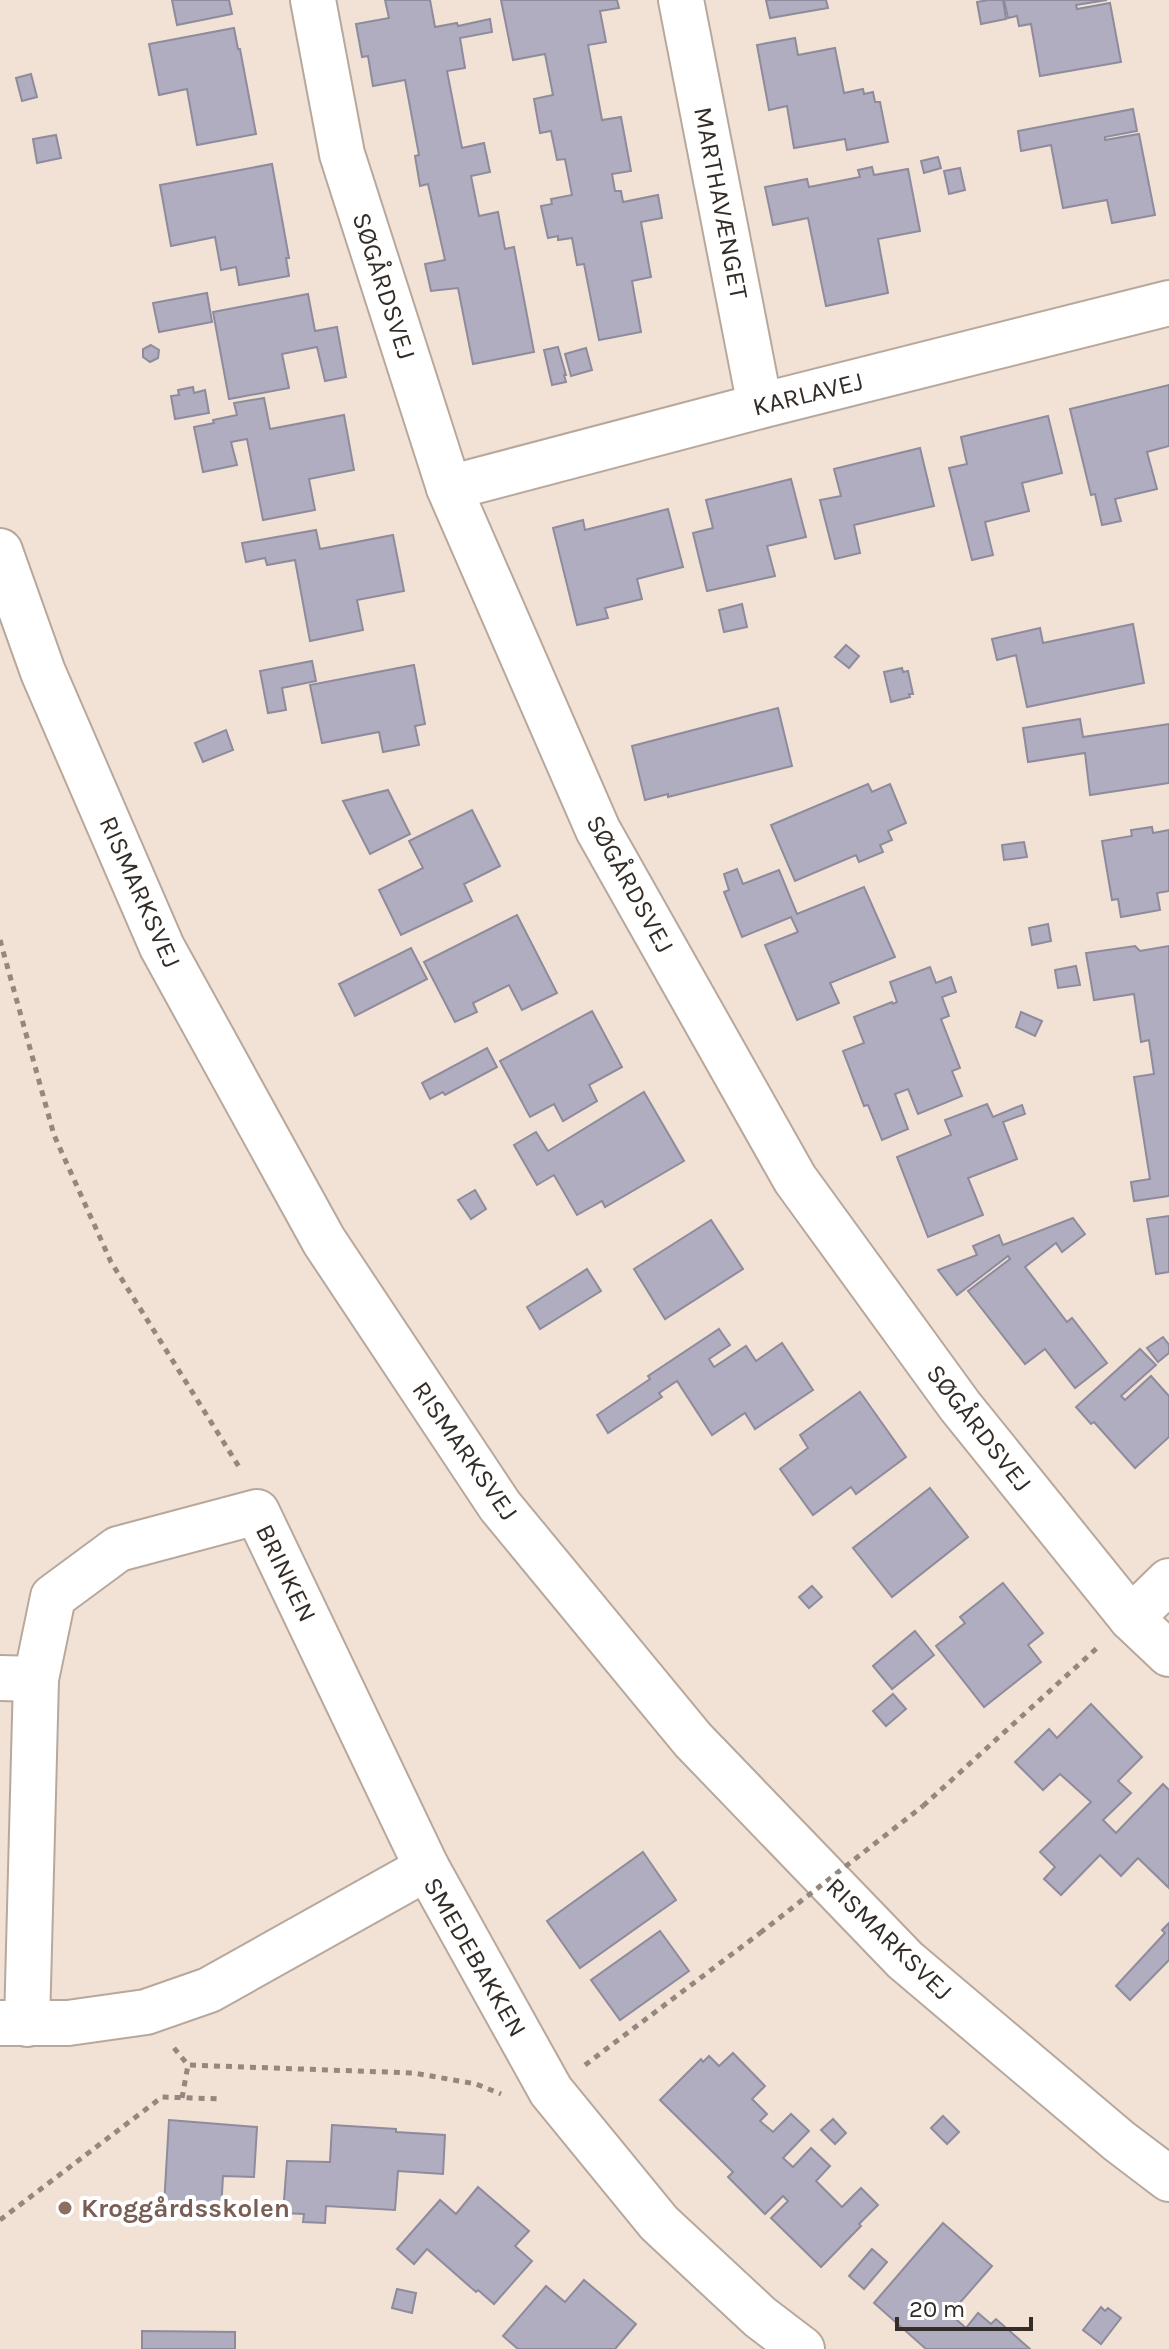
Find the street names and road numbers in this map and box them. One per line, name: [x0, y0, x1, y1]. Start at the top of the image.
street label: MARTHAVÆNGET: [687, 104, 755, 302]
street label: SØGÅRDSVEJ: [346, 209, 422, 363]
street label: KARLAVEJ: [750, 365, 866, 423]
street label: SØGÅRDSVEJ: [579, 810, 681, 958]
street label: RISMARKSVEJ: [93, 811, 187, 973]
street label: SØGÅRDSVEJ: [920, 1358, 1038, 1498]
street label: RISMARKSVEJ: [406, 1375, 524, 1527]
street label: BRINKEN: [249, 1519, 323, 1627]
street label: RISMARKSVEJ: [820, 1871, 958, 2007]
street label: SMEDEBAKKEN: [417, 1872, 533, 2042]

